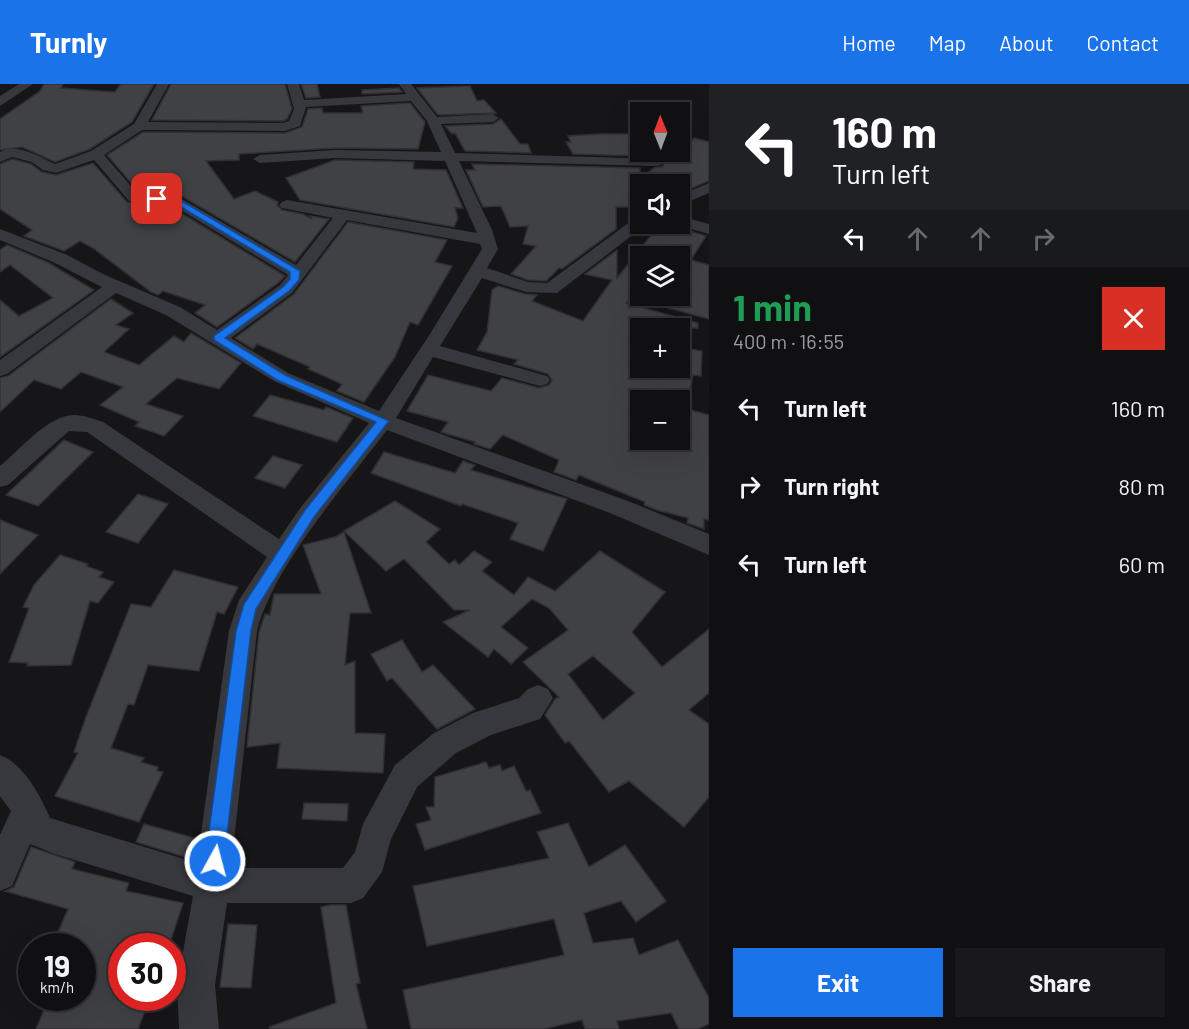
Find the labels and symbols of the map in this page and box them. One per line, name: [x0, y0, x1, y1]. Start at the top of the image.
north arrow: [630, 102, 690, 162]
pin: [131, 173, 182, 224]
position arrow: [183, 829, 247, 893]
speed limit sign: 30: [108, 933, 186, 1011]

